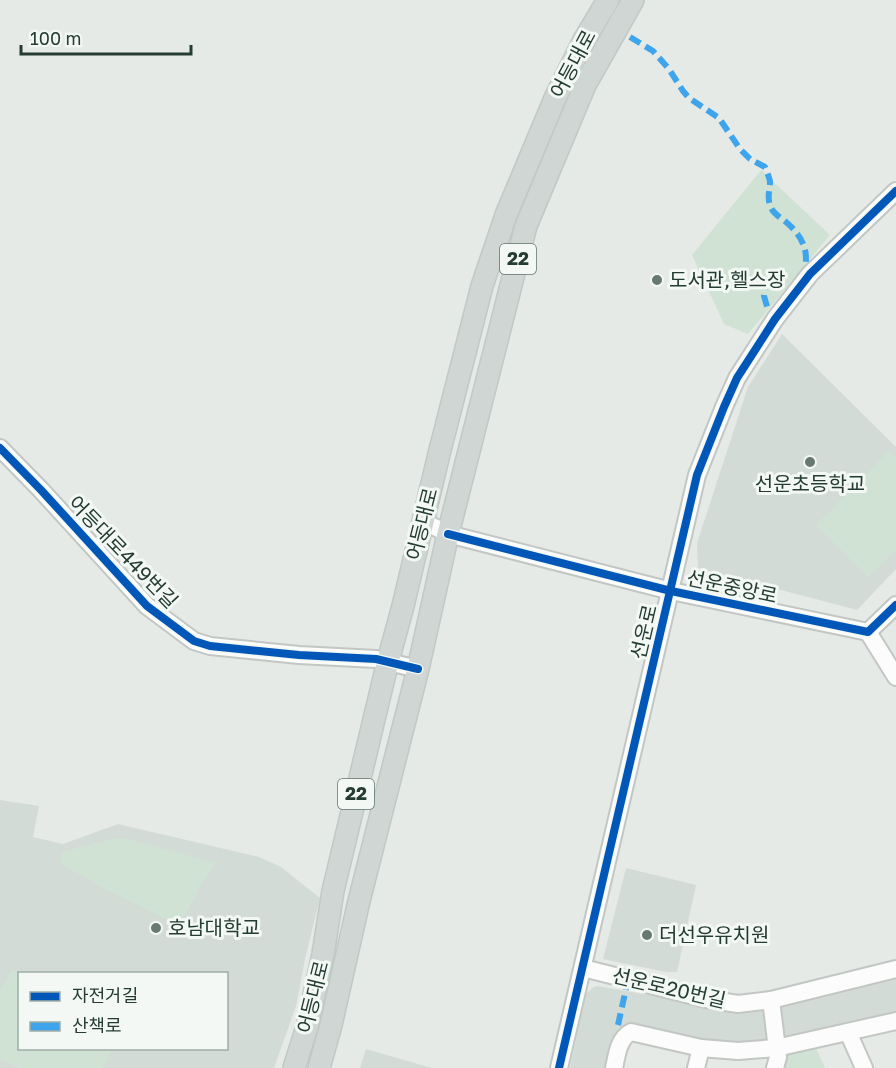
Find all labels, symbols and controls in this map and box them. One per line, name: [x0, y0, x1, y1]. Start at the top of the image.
scale bar: [21, 18, 190, 56]
street label: 어등대로: [544, 25, 600, 102]
text: 100 m: [30, 27, 81, 49]
road number: 22: [500, 244, 536, 274]
place label: 도서관,헬스장: [669, 267, 785, 291]
marker: 도서관,헬스장: [650, 273, 664, 287]
marker: 선운초등학교: [803, 455, 817, 469]
place label: 선운초등학교: [755, 471, 865, 495]
street label: 어등대로: [400, 485, 442, 562]
street label: 어등대로449번길: [64, 490, 183, 612]
street label: 선운중앙로: [685, 565, 780, 607]
street label: 선운로: [625, 602, 661, 661]
road number: 22: [338, 779, 374, 809]
place label: 호남대학교: [168, 915, 260, 939]
marker: 호남대학교: [149, 921, 163, 935]
place label: 더선우유치원: [659, 922, 769, 946]
marker: 더선우유치원: [640, 928, 654, 942]
street label: 어등대로: [291, 958, 333, 1035]
street label: 선운로20번길: [610, 962, 728, 1012]
legend: [18, 972, 228, 1050]
text: 자전거길: [72, 984, 138, 1006]
text: 산책로: [72, 1014, 122, 1036]

